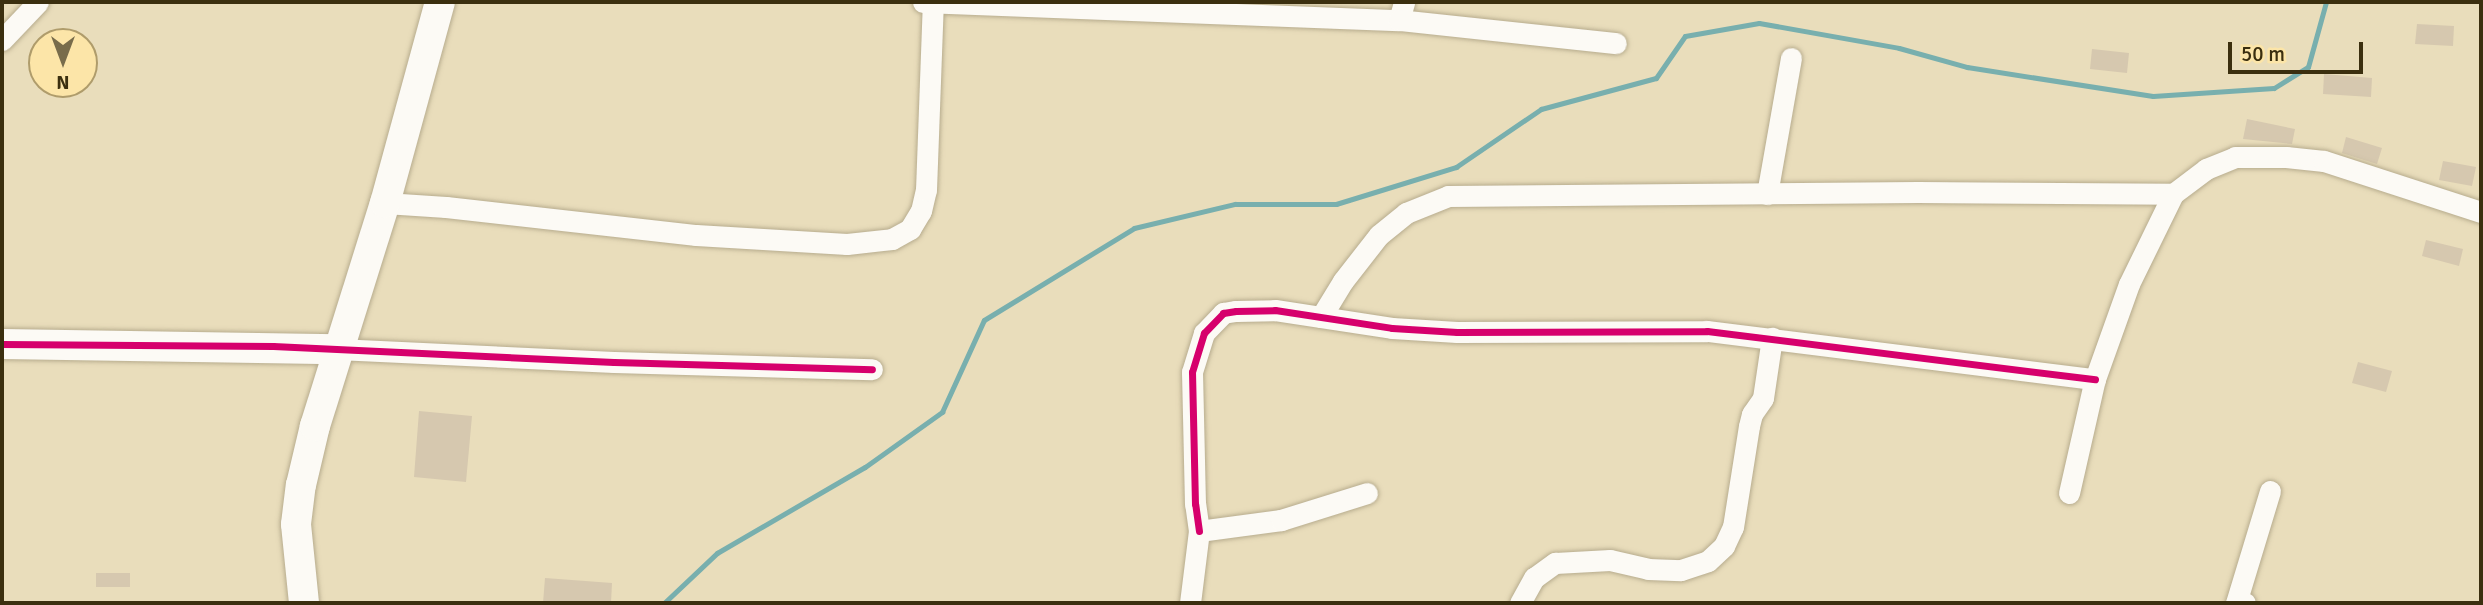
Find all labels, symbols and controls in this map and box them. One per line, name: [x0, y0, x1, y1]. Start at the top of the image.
north arrow: [28, 28, 98, 98]
scale bar: [2231, 28, 2366, 72]
text: 50 m: [2241, 41, 2285, 67]
text: N: [56, 70, 70, 94]

